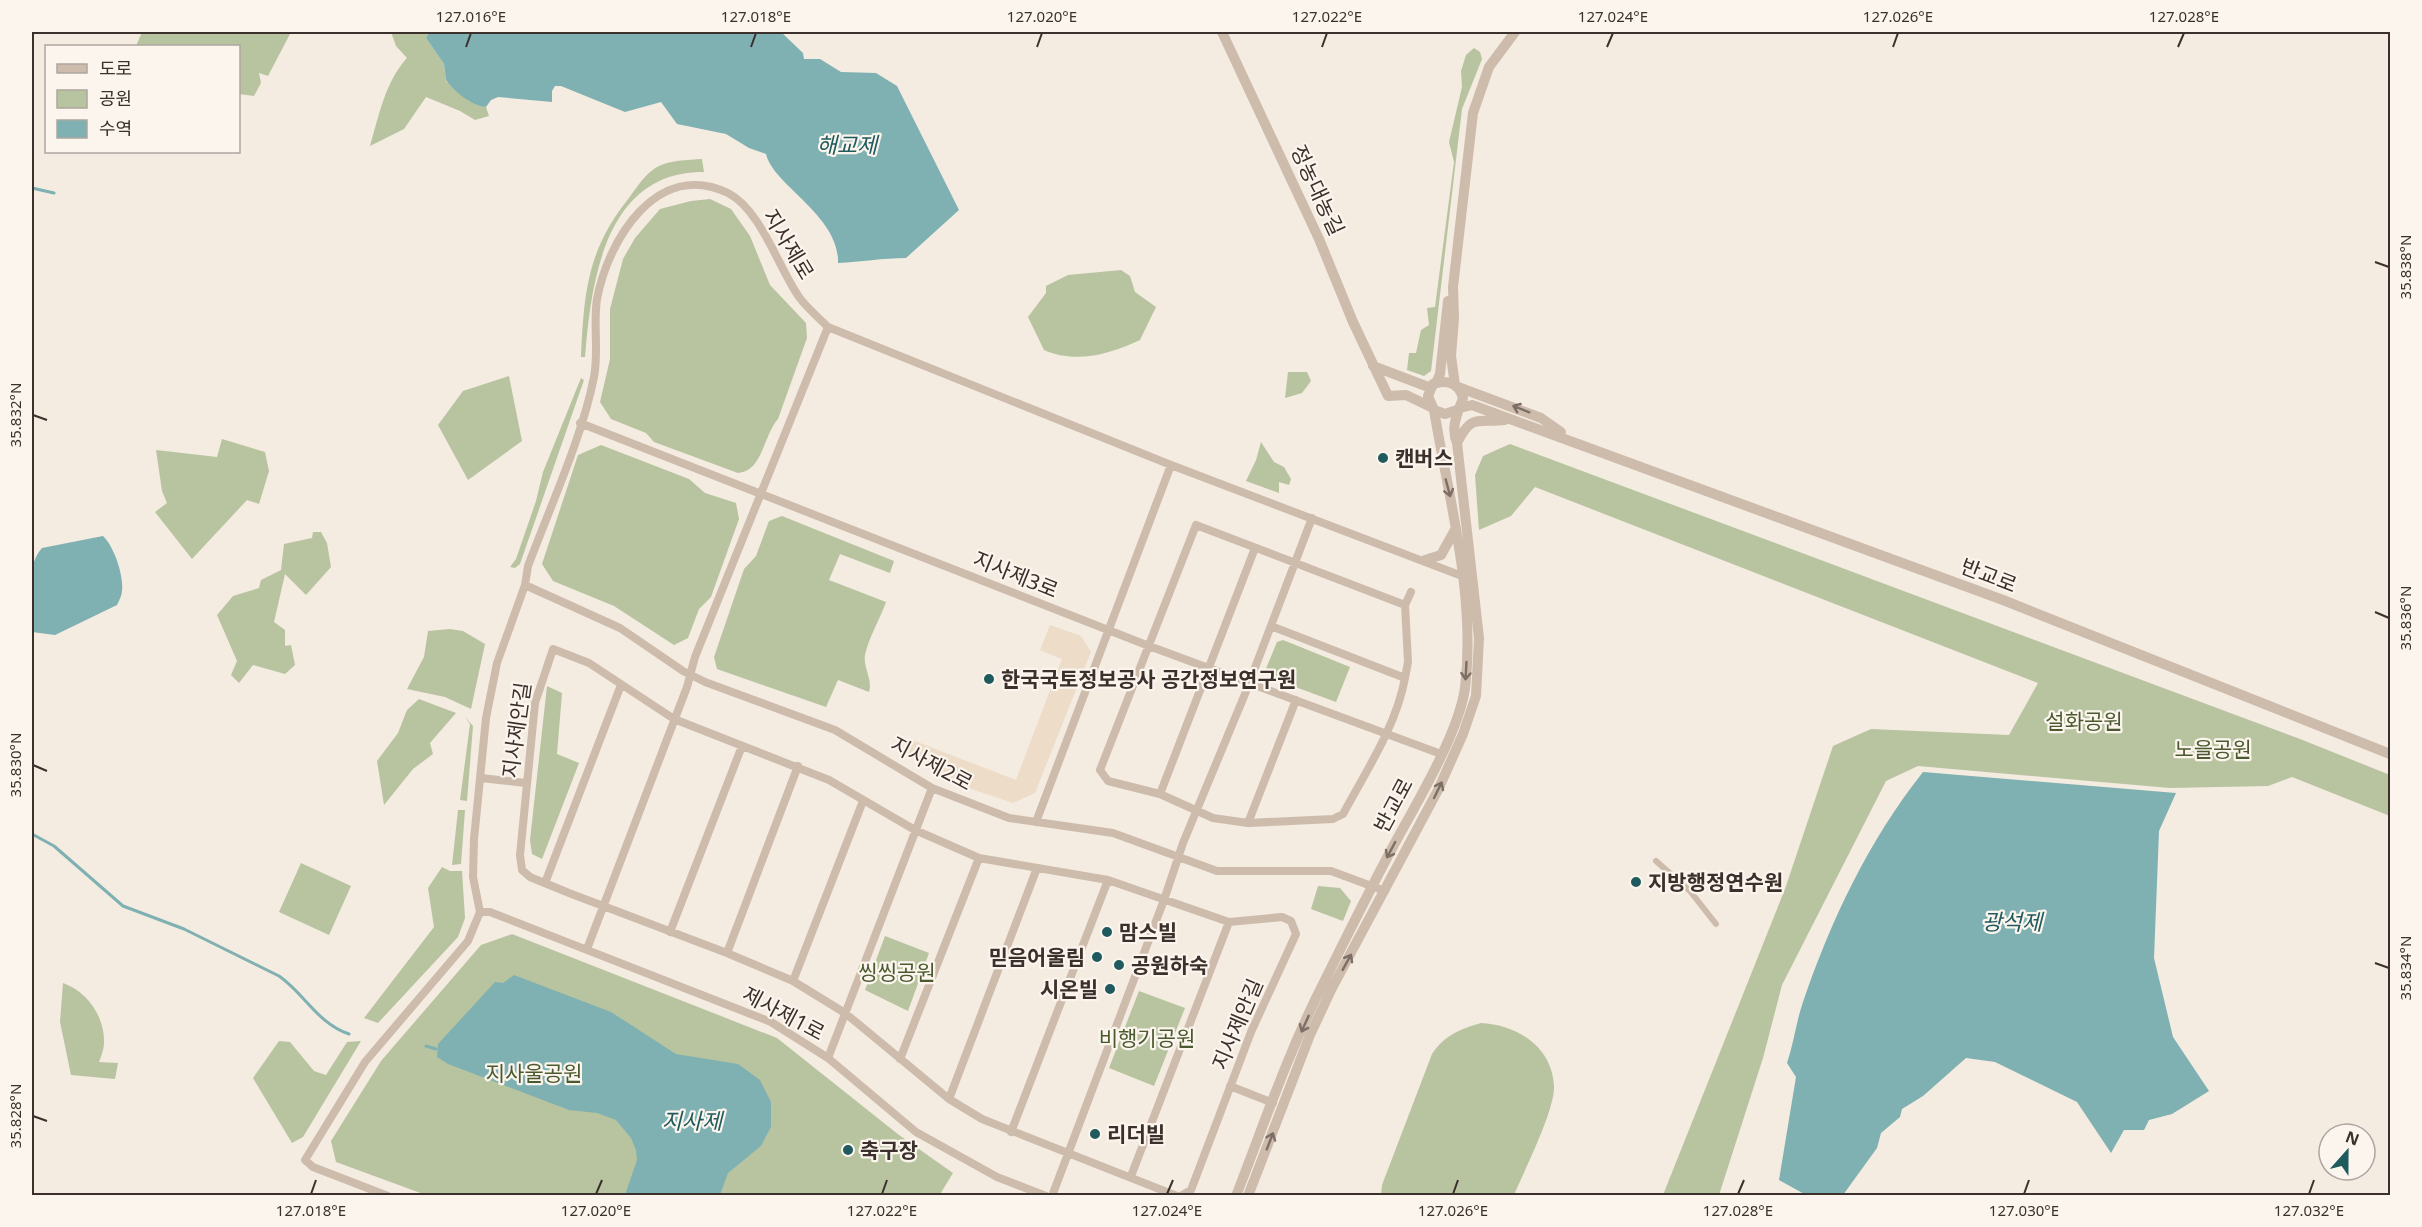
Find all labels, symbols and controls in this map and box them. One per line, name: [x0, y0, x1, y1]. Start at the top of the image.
text: 127.016°E: [436, 6, 506, 26]
text: 127.018°E: [721, 6, 791, 26]
text: 127.020°E: [1007, 6, 1077, 26]
text: 127.022°E: [1292, 6, 1362, 26]
text: 127.024°E: [1578, 6, 1648, 26]
text: 127.026°E: [1863, 6, 1933, 26]
text: 127.028°E: [2149, 6, 2219, 26]
legend: [45, 45, 240, 153]
text: 도로: [99, 56, 132, 80]
text: 공원: [99, 86, 132, 110]
text: 수역: [99, 116, 132, 140]
water label: 해교제: [817, 129, 880, 159]
street label: 정농대농길: [1285, 140, 1351, 240]
street label: 지사제로: [757, 204, 821, 284]
text: 35.838°N: [2395, 235, 2415, 299]
text: 35.832°N: [5, 383, 25, 447]
one-way arrow: [1512, 403, 1531, 414]
place label: 캔버스: [1395, 444, 1453, 472]
marker: 캔버스: [1376, 451, 1390, 465]
one-way arrow: [1443, 478, 1455, 497]
street label: 지사제3로: [969, 544, 1063, 604]
street label: 반교로: [1957, 552, 2021, 598]
text: 35.836°N: [2395, 586, 2415, 650]
one-way arrow: [1460, 660, 1471, 680]
place label: 한국국토정보공사 공간정보연구원: [1001, 665, 1296, 693]
marker: 한국국토정보공사 공간정보연구원: [982, 672, 996, 686]
street label: 지사제안길: [495, 680, 537, 780]
park label: 설화공원: [2045, 707, 2123, 735]
street label: 지사제2로: [886, 730, 978, 796]
text: 35.830°N: [5, 733, 25, 797]
park label: 노을공원: [2174, 735, 2252, 763]
street label: 반교로: [1367, 773, 1419, 837]
one-way arrow: [1433, 781, 1444, 799]
one-way arrow: [1385, 840, 1396, 858]
place label: 지방행정연수원: [1648, 868, 1783, 896]
marker: 지방행정연수원: [1629, 875, 1643, 889]
water label: 광석제: [1982, 906, 2045, 936]
place label: 맘스빌: [1119, 918, 1177, 946]
marker: 맘스빌: [1100, 925, 1114, 939]
text: 35.834°N: [2395, 936, 2415, 1000]
place label: 믿음어울림: [988, 943, 1085, 971]
marker: 믿음어울림: [1090, 950, 1104, 964]
place label: 공원하숙: [1131, 951, 1208, 979]
one-way arrow: [1341, 954, 1353, 971]
park label: 씽씽공원: [858, 958, 936, 986]
marker: 공원하숙: [1112, 958, 1126, 972]
street label: 지사제안길: [1205, 974, 1269, 1074]
place label: 시온빌: [1040, 975, 1098, 1003]
street label: 제사제1로: [738, 980, 830, 1046]
marker: 시온빌: [1103, 982, 1117, 996]
one-way arrow: [1298, 1015, 1309, 1033]
park label: 비행기공원: [1099, 1024, 1195, 1052]
park label: 지사울공원: [486, 1059, 582, 1087]
text: 35.828°N: [5, 1084, 25, 1148]
water label: 지사제: [662, 1105, 725, 1135]
place label: 리더빌: [1107, 1120, 1165, 1148]
north arrow: [2317, 1122, 2377, 1182]
text: N: [2342, 1125, 2362, 1151]
marker: 리더빌: [1088, 1127, 1102, 1141]
one-way arrow: [1265, 1132, 1276, 1151]
place label: 축구장: [860, 1136, 918, 1164]
marker: 축구장: [841, 1143, 855, 1157]
text: 127.018°E: [276, 1200, 346, 1220]
text: 127.020°E: [561, 1200, 631, 1220]
text: 127.022°E: [847, 1200, 917, 1220]
text: 127.024°E: [1132, 1200, 1202, 1220]
text: 127.026°E: [1418, 1200, 1488, 1220]
text: 127.028°E: [1703, 1200, 1773, 1220]
text: 127.030°E: [1989, 1200, 2059, 1220]
text: 127.032°E: [2274, 1200, 2344, 1220]

